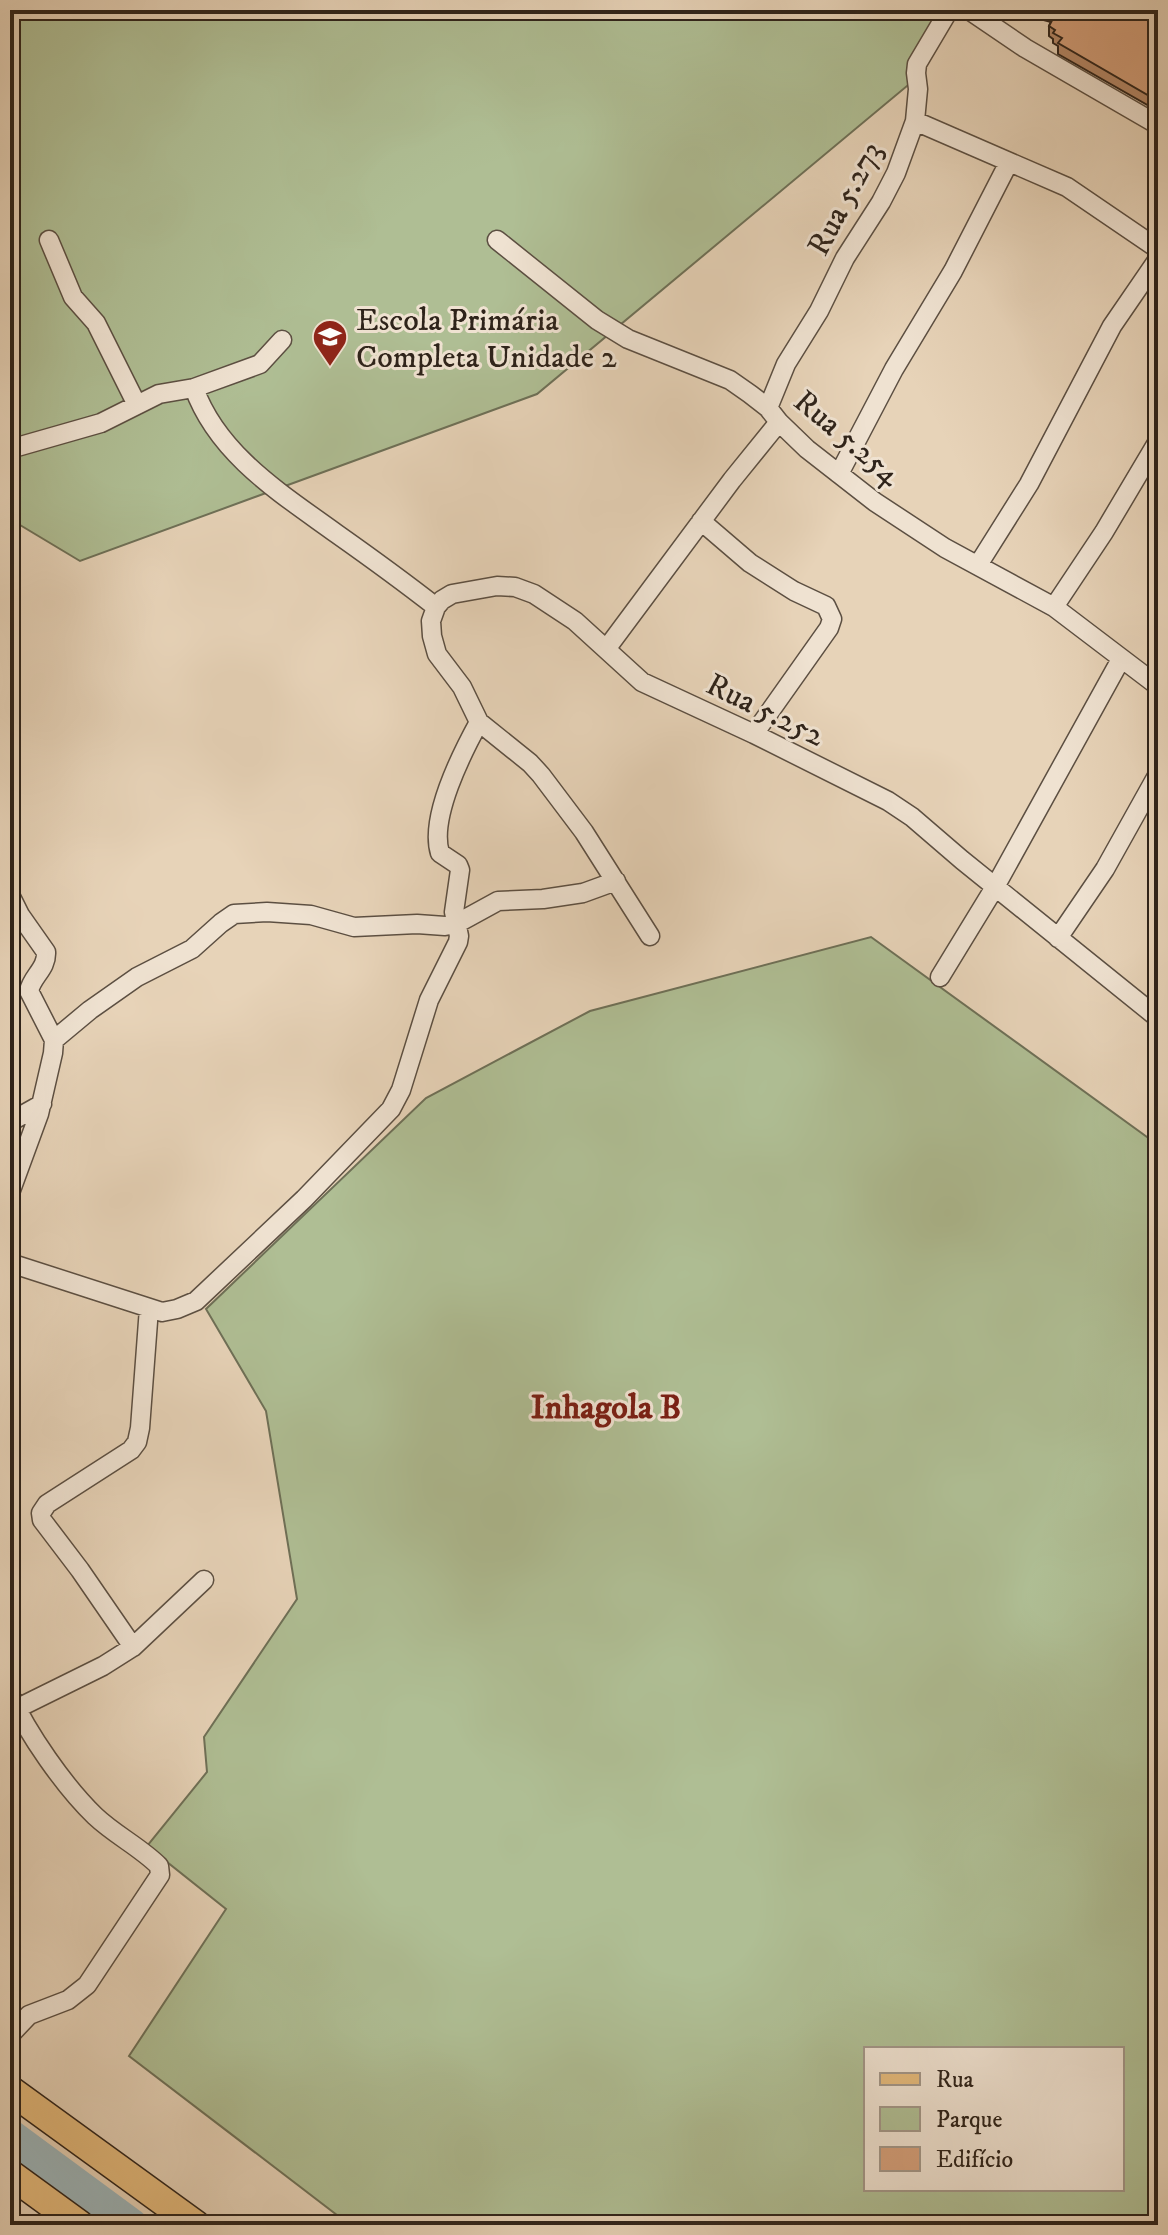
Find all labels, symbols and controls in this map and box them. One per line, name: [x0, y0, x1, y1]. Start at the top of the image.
street label: Rua 5.273: [799, 135, 892, 263]
place label: Escola Primária Completa Unidade 2: [356, 301, 617, 378]
school or university icon: Escola Primária Completa Unidade 2: [311, 318, 349, 368]
street label: Rua 5.254: [785, 382, 909, 495]
street label: Rua 5.252: [699, 665, 831, 757]
district label: Inhagola B: [531, 1387, 681, 1429]
legend: [864, 2047, 1124, 2191]
text: Rua: [936, 2065, 975, 2095]
text: Parque: [936, 2105, 1002, 2135]
text: Edifício: [936, 2145, 1013, 2175]

